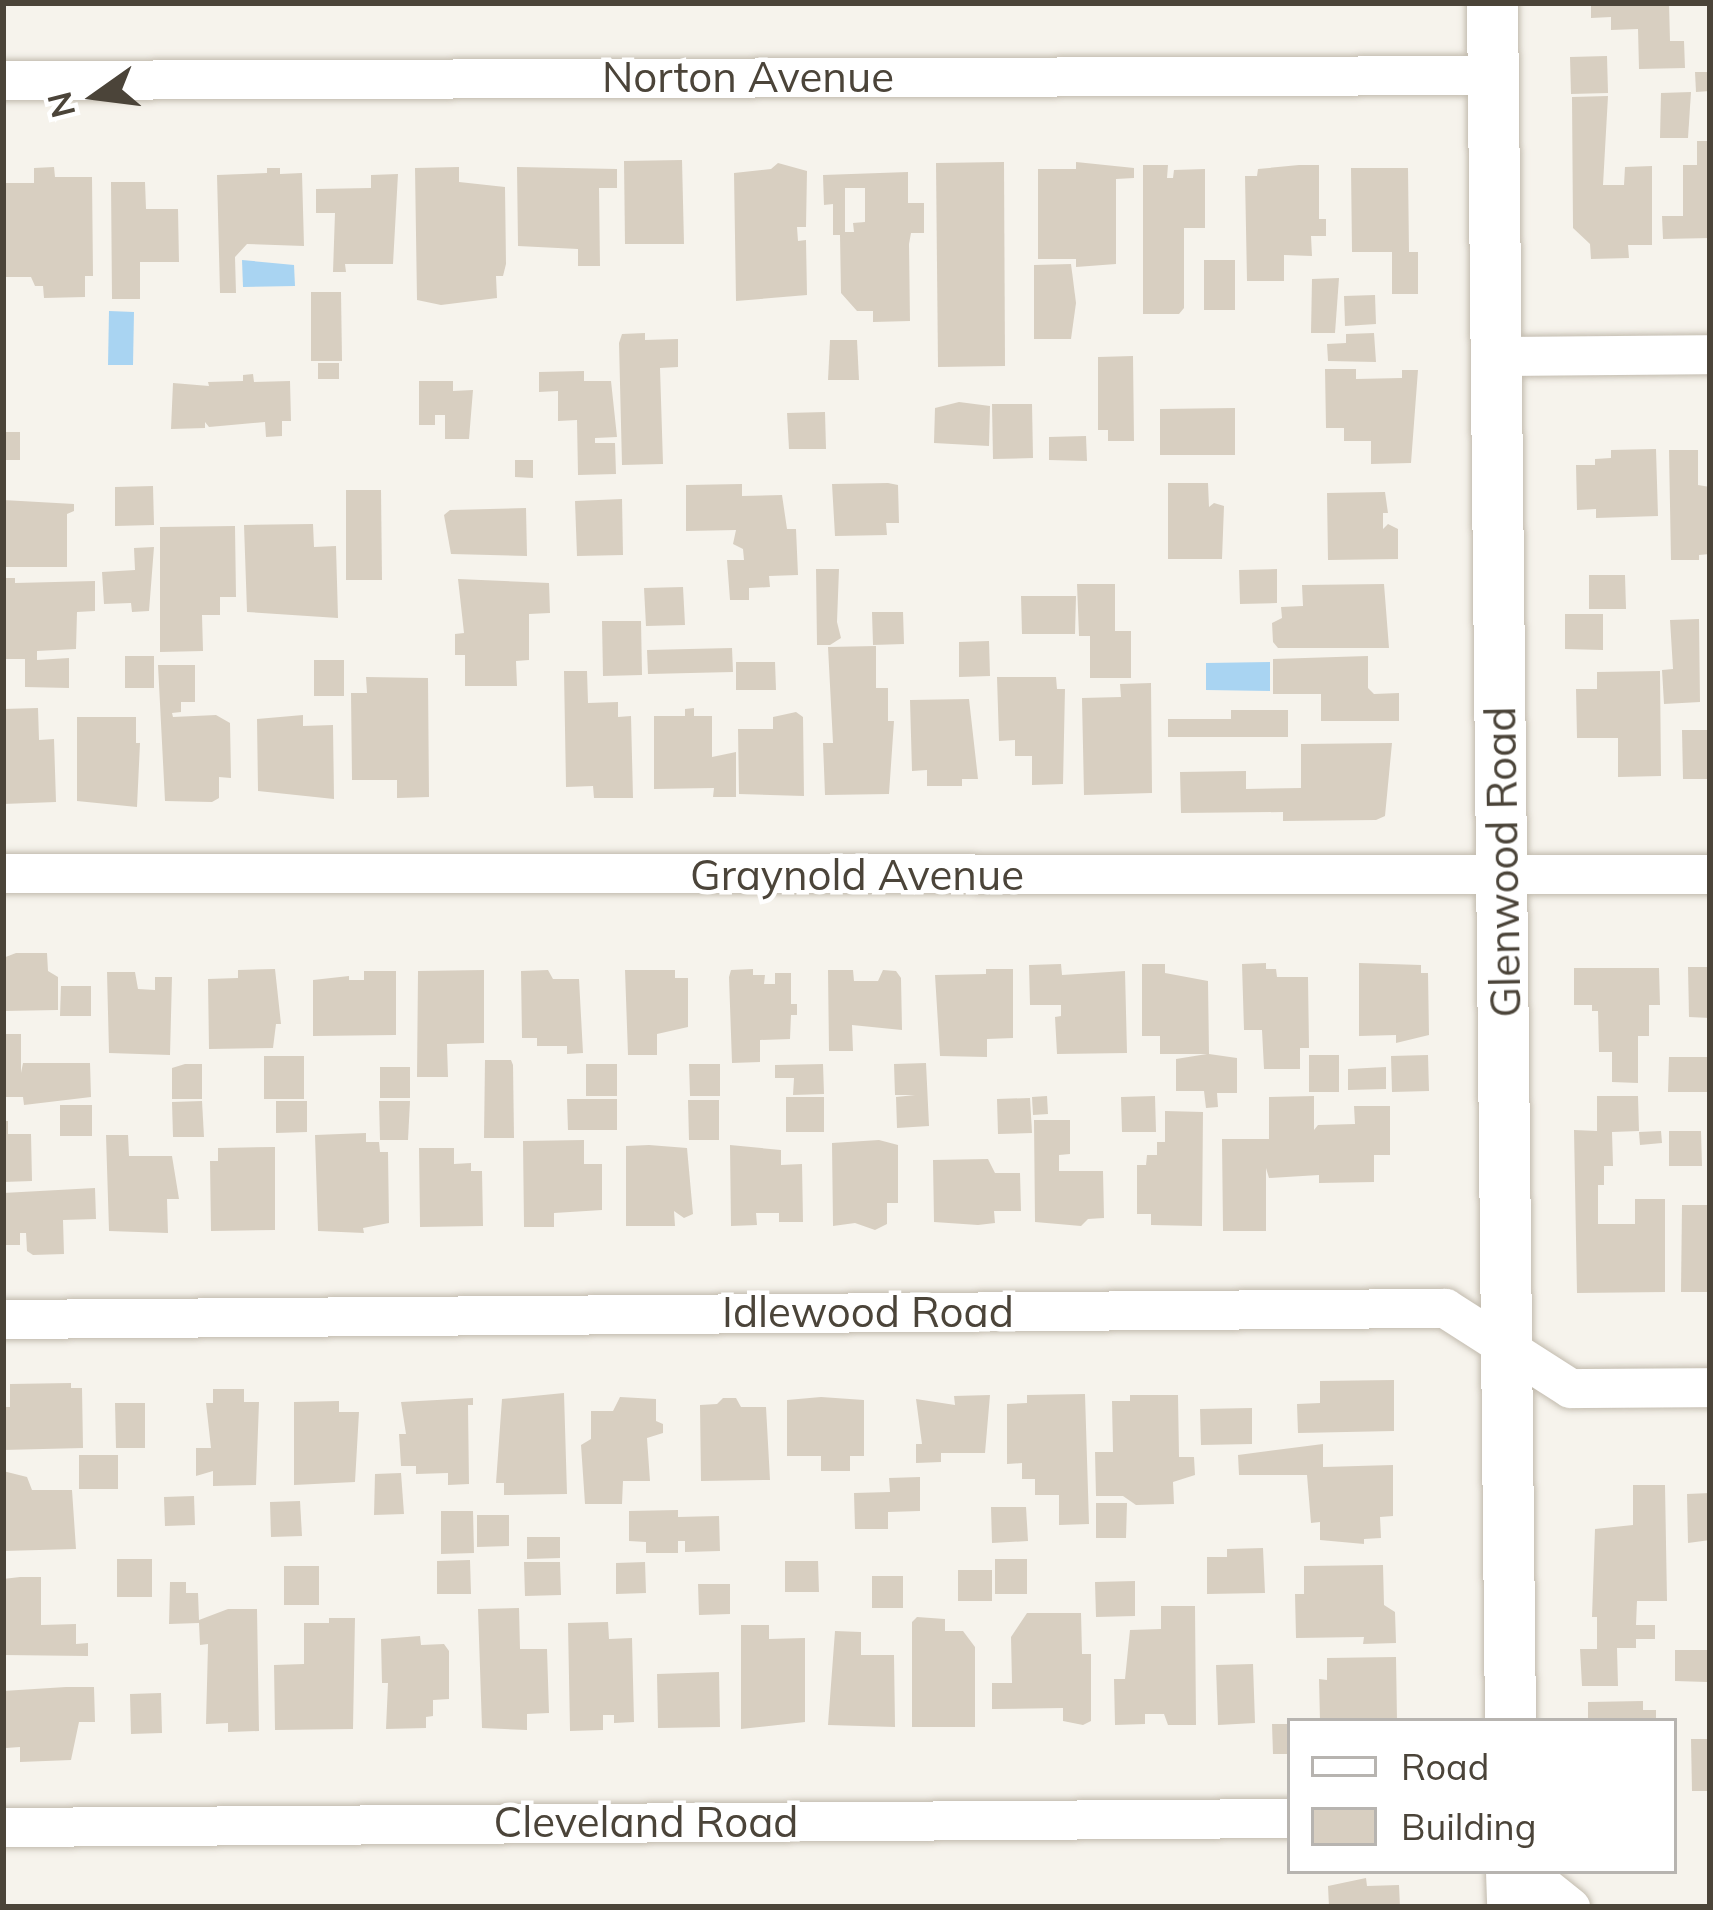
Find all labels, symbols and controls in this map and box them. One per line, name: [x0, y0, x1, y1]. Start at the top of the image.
north arrow: [36, 36, 156, 156]
street label: Norton Avenue: [602, 52, 894, 102]
text: N: [38, 88, 83, 122]
street label: Glenwood Road: [1475, 706, 1531, 1018]
street label: Graynold Avenue: [690, 850, 1024, 900]
street label: Idlewood Road: [722, 1287, 1014, 1337]
legend: [1287, 1718, 1677, 1874]
text: Road: [1401, 1744, 1489, 1789]
street label: Cleveland Road: [493, 1797, 799, 1847]
text: Building: [1401, 1804, 1536, 1849]

